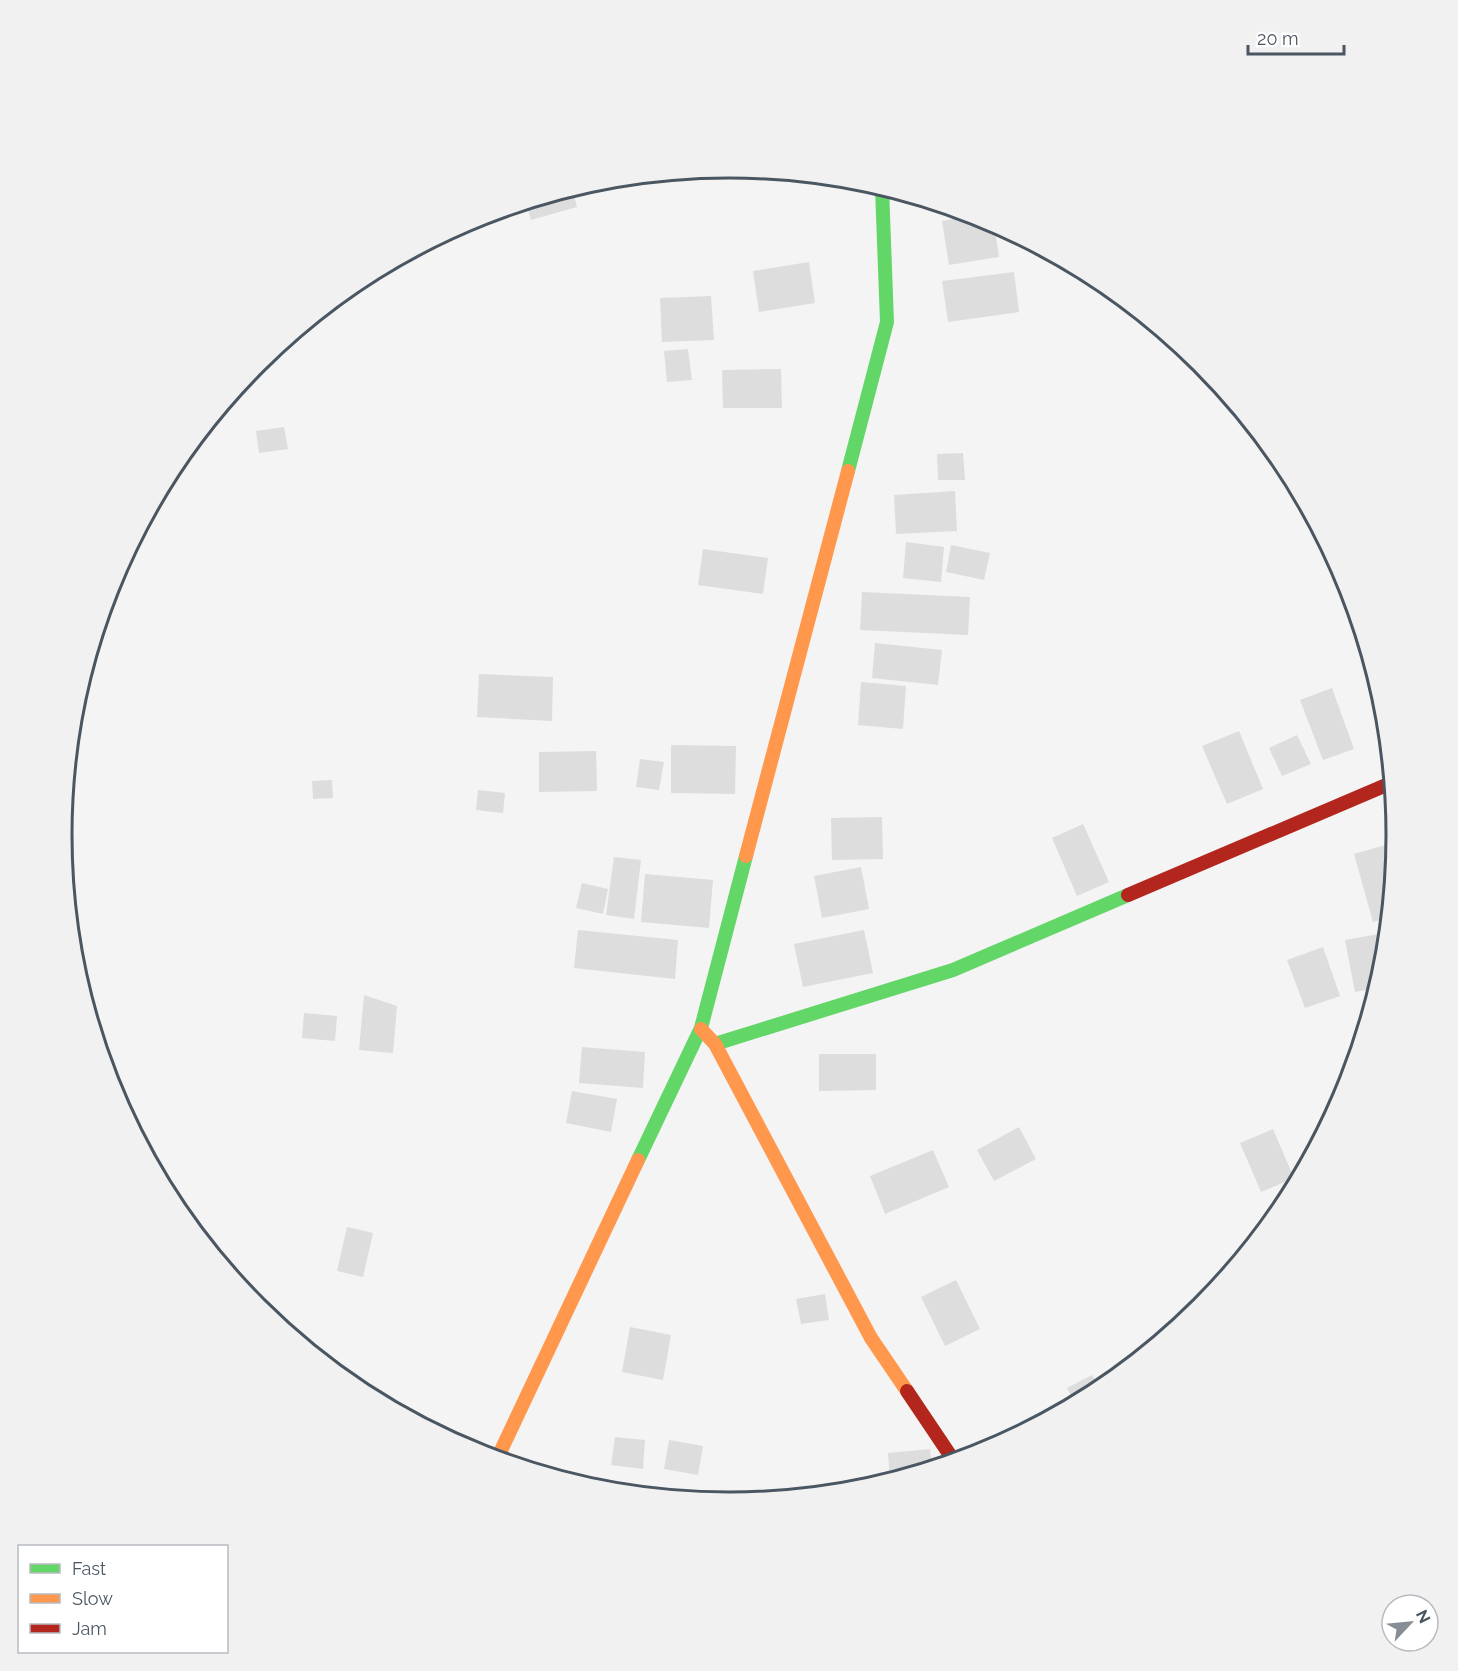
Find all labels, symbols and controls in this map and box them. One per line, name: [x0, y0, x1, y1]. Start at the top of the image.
scale bar: [1248, 18, 1344, 56]
text: 20 m: [1257, 28, 1299, 49]
legend: [18, 1545, 228, 1653]
text: Fast: [72, 1558, 106, 1579]
text: Slow: [72, 1588, 113, 1609]
north arrow: [1380, 1593, 1440, 1653]
text: N: [1412, 1607, 1434, 1626]
text: Jam: [72, 1618, 107, 1639]

